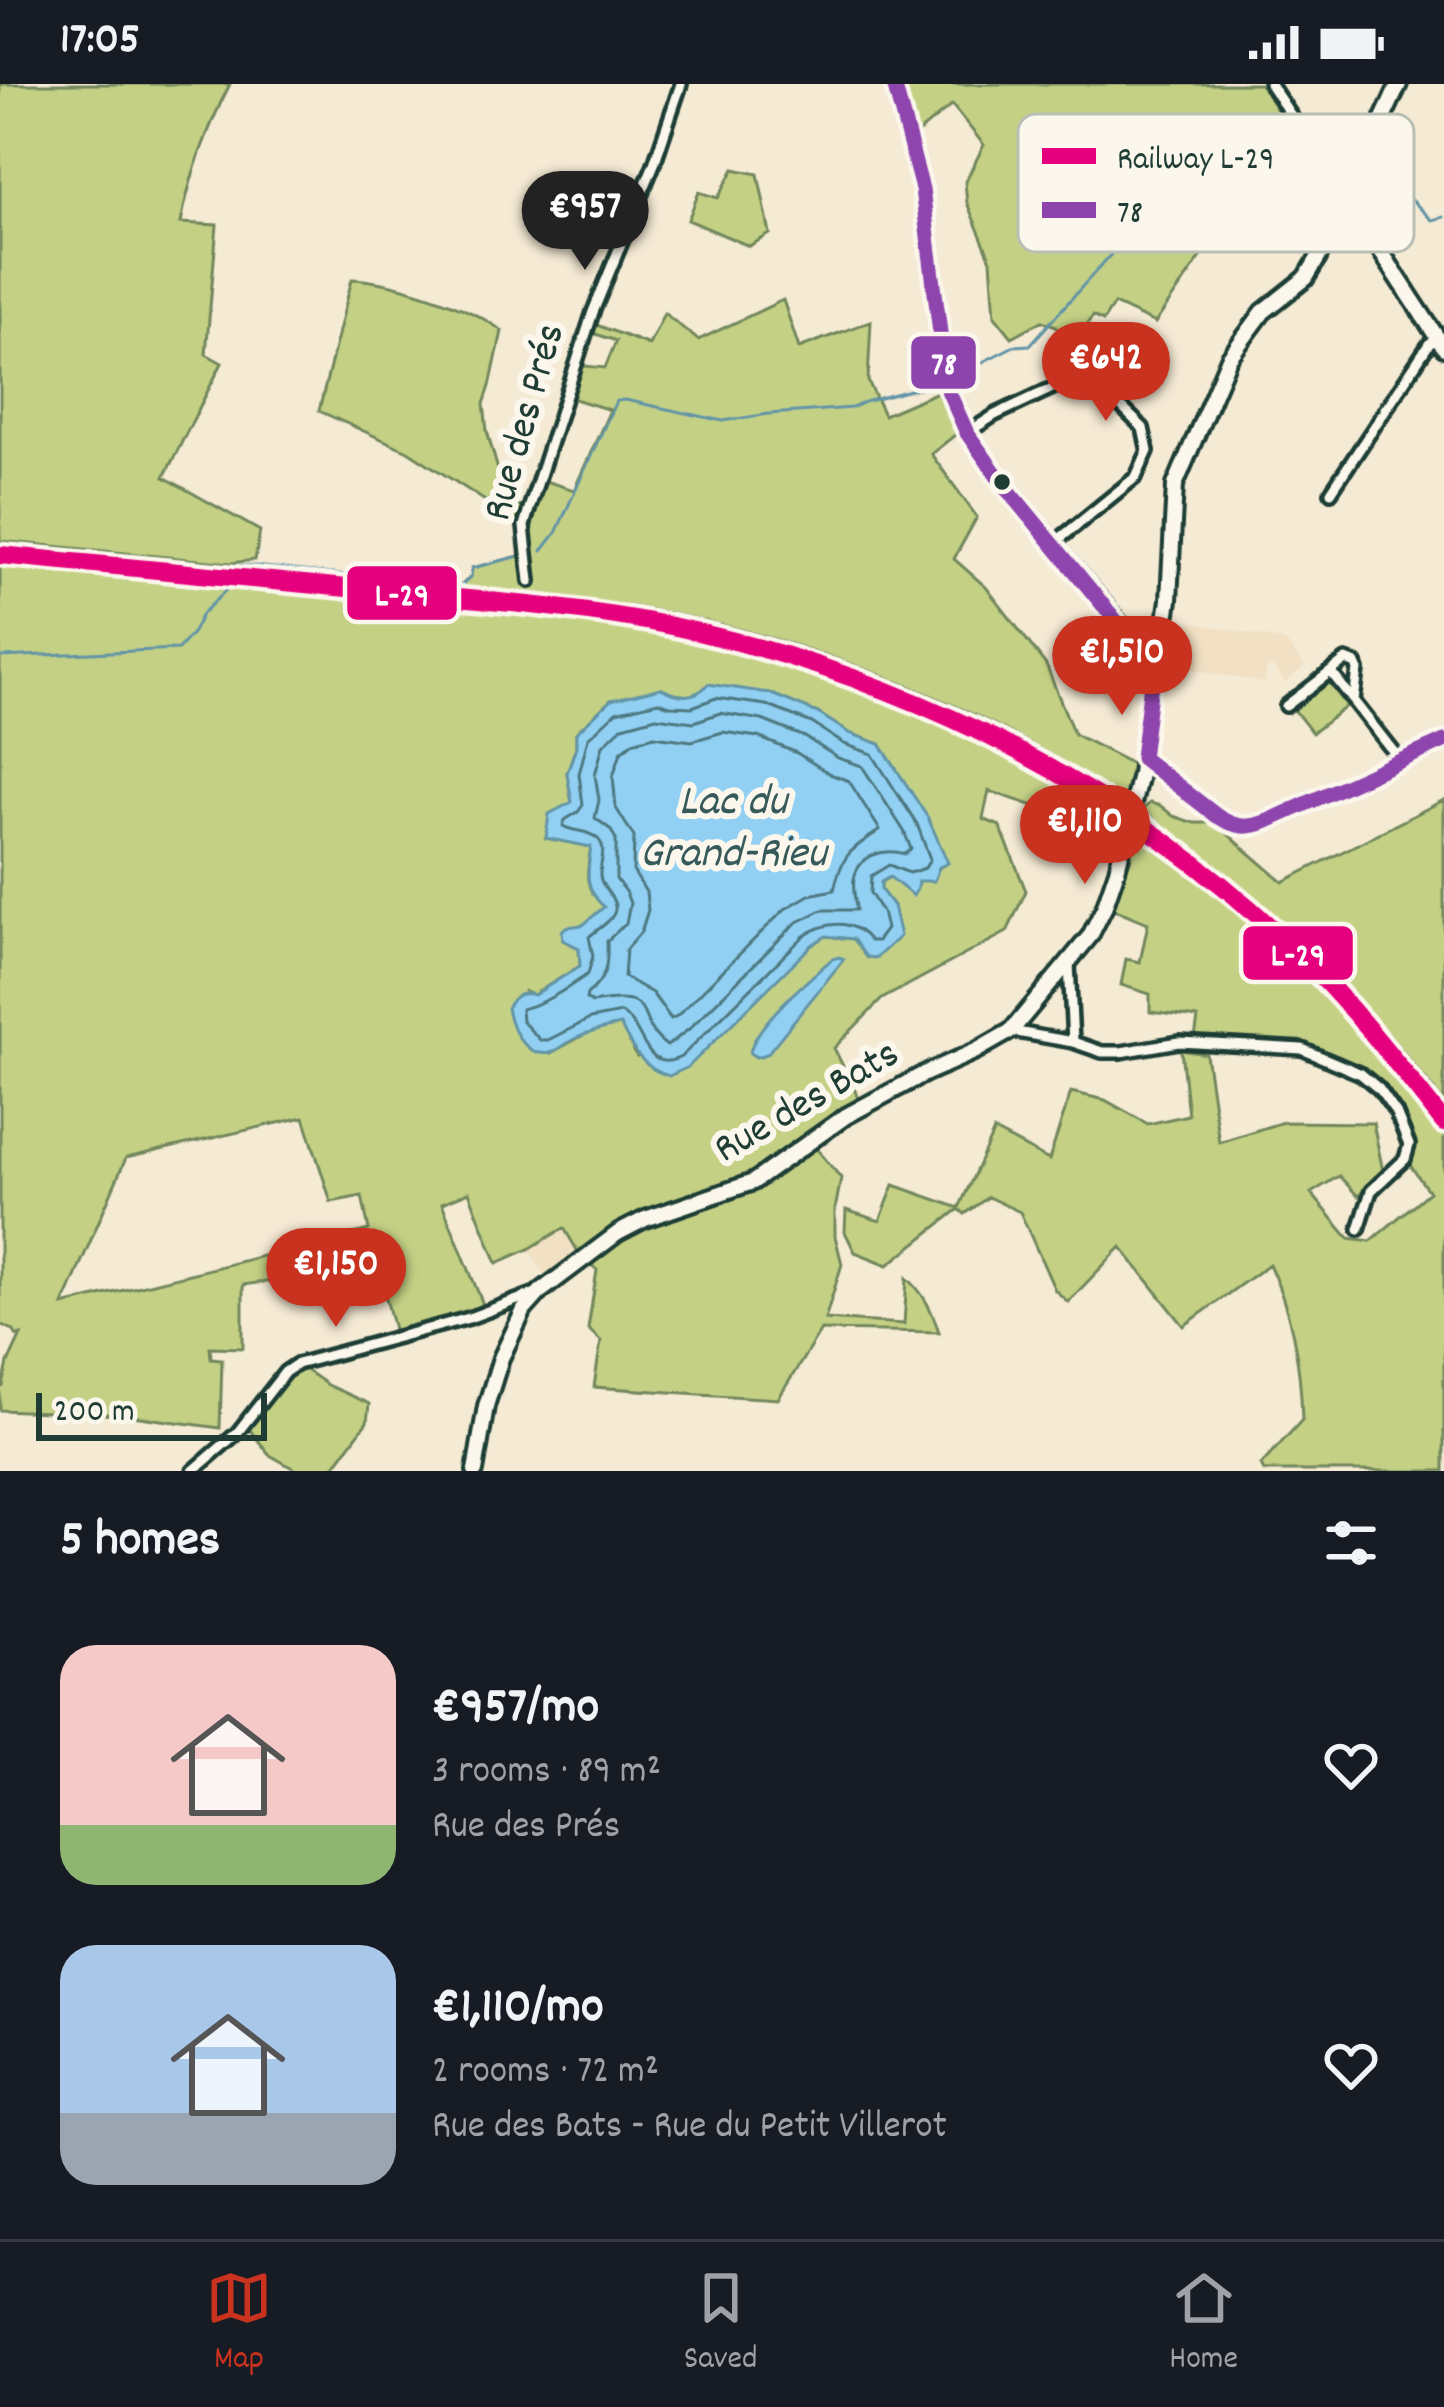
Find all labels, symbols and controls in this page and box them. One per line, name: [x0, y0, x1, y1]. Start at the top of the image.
text: 17:05: [60, 10, 140, 74]
legend: [1018, 114, 1414, 252]
text: Railway L-29: [1117, 138, 1274, 185]
pin: €957: [514, 171, 656, 273]
text: €957: [549, 182, 621, 237]
text: 78: [1117, 192, 1143, 239]
street label: Rue des Prés: [470, 317, 584, 529]
pin: €642: [1035, 322, 1177, 424]
text: €642: [1069, 333, 1143, 388]
line badge: 78: [909, 334, 978, 391]
text: 78: [931, 344, 957, 391]
unlabelled marker: [991, 471, 1013, 493]
line badge: L-29: [345, 564, 459, 622]
text: L-29: [375, 575, 429, 622]
pin: €1,510: [1024, 616, 1220, 718]
text: €1,510: [1079, 627, 1165, 682]
water label: Lac du Grand-Rieu: [639, 772, 829, 888]
pin: €1,110: [987, 785, 1183, 887]
text: €1,110: [1047, 796, 1123, 851]
line badge: L-29: [1241, 924, 1355, 982]
text: L-29: [1271, 935, 1325, 982]
street label: Rue des Bats: [704, 1027, 912, 1181]
pin: €1,150: [238, 1228, 434, 1330]
text: €1,150: [293, 1239, 379, 1294]
scale bar: [36, 1387, 267, 1440]
text: 200 m: [54, 1390, 135, 1437]
text: 5 homes: [60, 1507, 220, 1579]
icon: filters: [1318, 1510, 1384, 1576]
text: €957/mo: [432, 1674, 599, 1746]
icon: home: [156, 1693, 300, 1837]
icon: heart: [1318, 1732, 1384, 1798]
text: 3 rooms · 89 m²: [432, 1746, 661, 1801]
text: Rue des Prés: [432, 1801, 620, 1856]
text: €1,110/mo: [432, 1974, 604, 2046]
icon: home: [156, 1993, 300, 2137]
icon: heart: [1318, 2032, 1384, 2098]
text: 2 rooms · 72 m²: [432, 2046, 659, 2101]
text: Rue des Bats - Rue du Petit Villerot: [432, 2101, 947, 2156]
tab: Map: [206, 2265, 272, 2384]
tab: Saved: [684, 2265, 757, 2384]
tab: Home: [1169, 2265, 1238, 2384]

